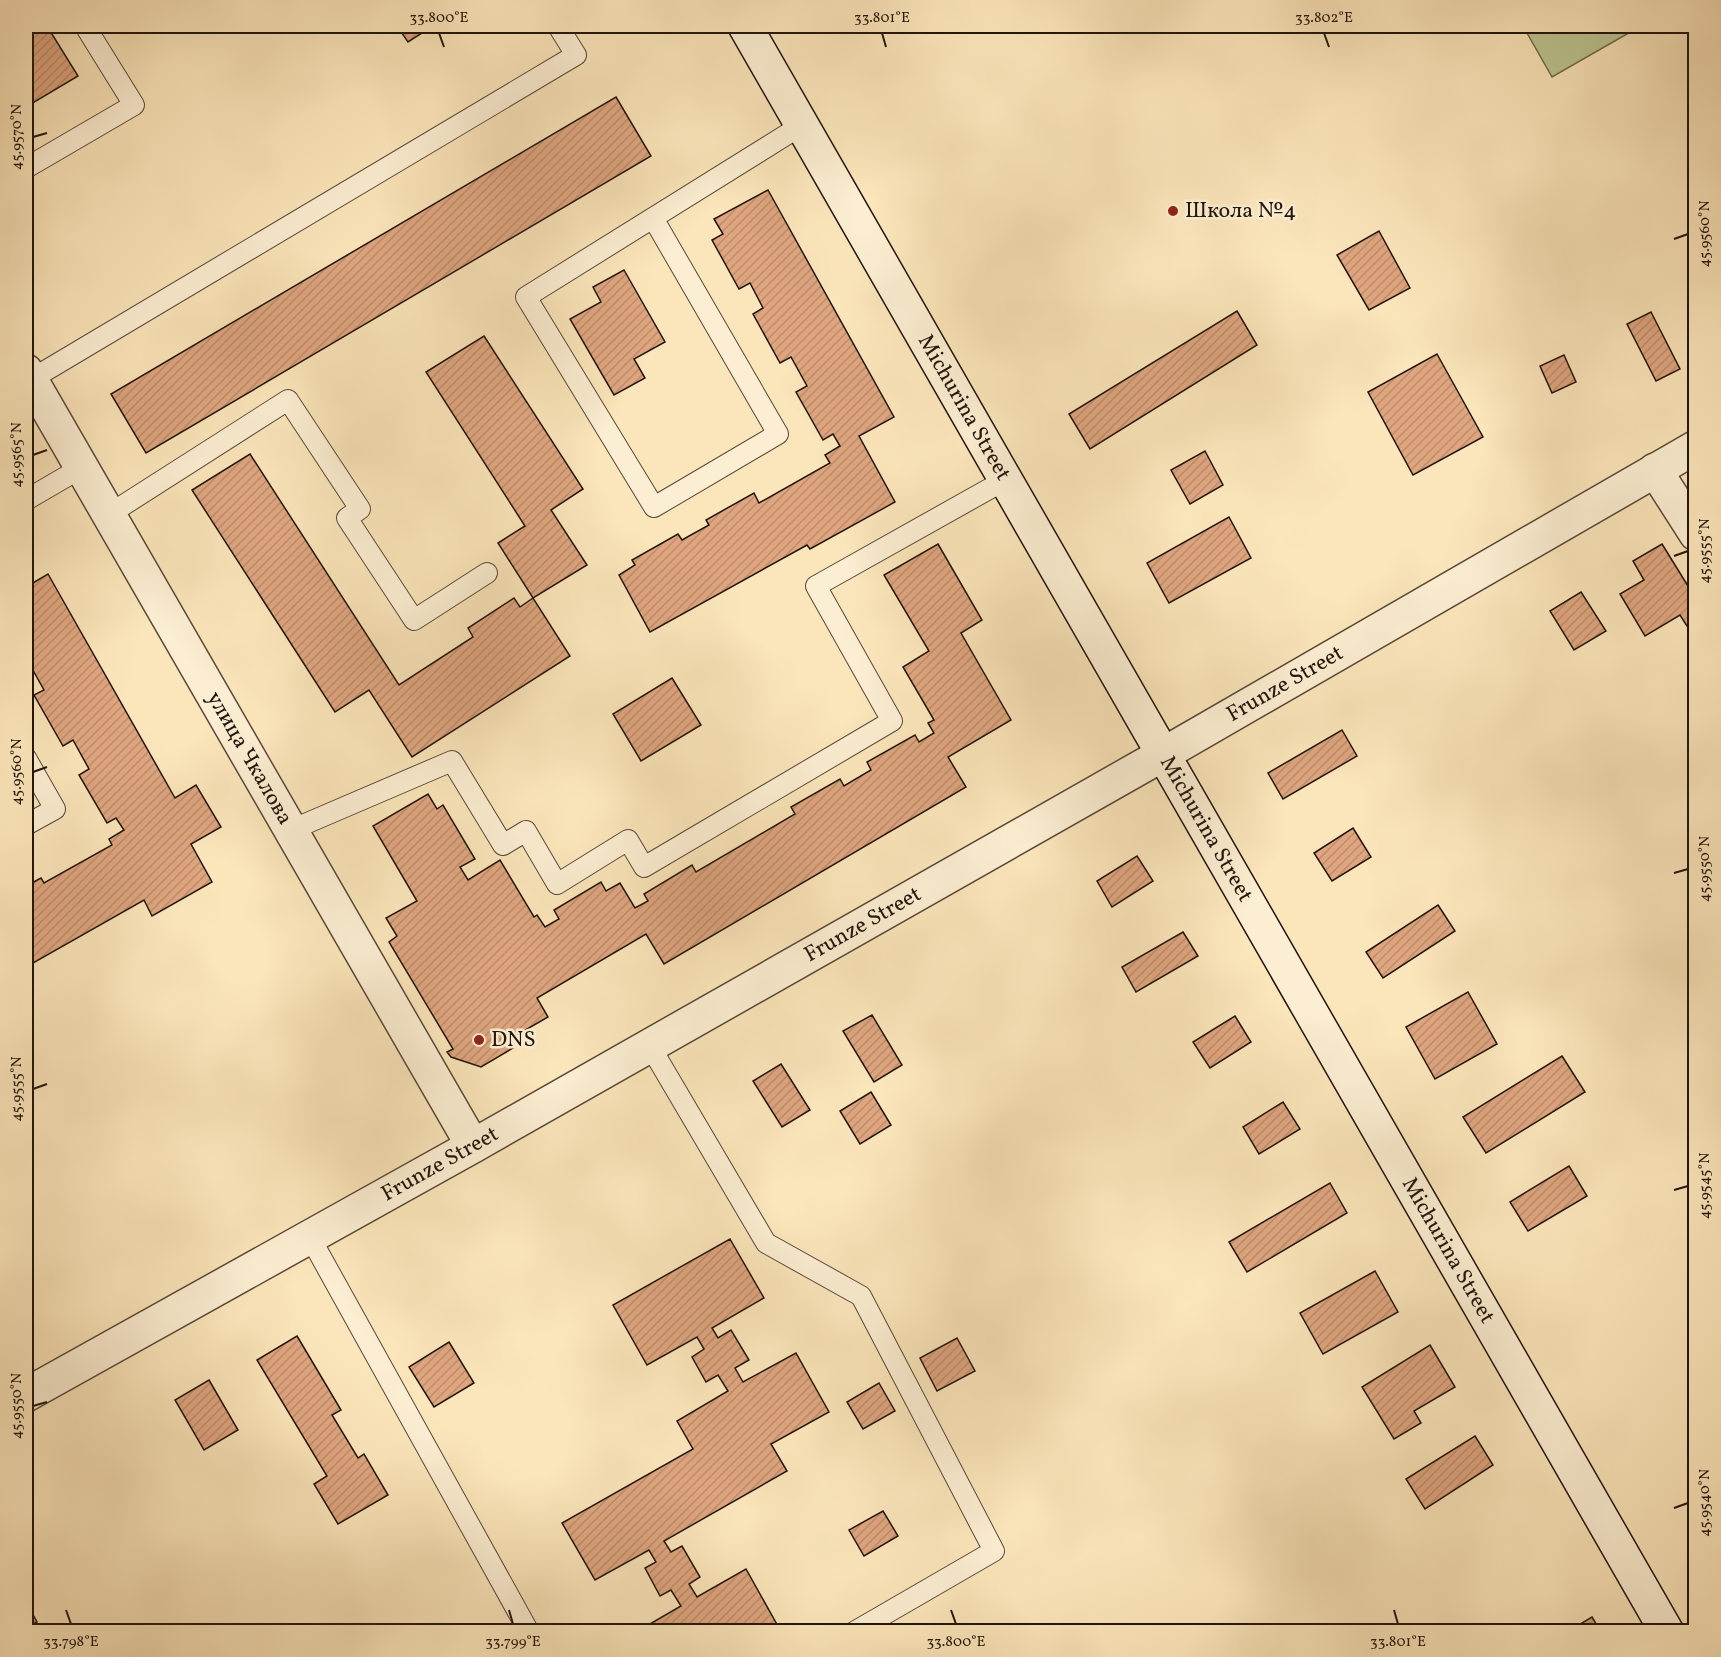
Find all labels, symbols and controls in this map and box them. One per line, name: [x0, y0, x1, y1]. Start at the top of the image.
text: 33.800°E: [409, 8, 469, 29]
text: 33.801°E: [854, 8, 910, 29]
text: 33.802°E: [1295, 8, 1353, 29]
text: 45.9570°N: [7, 104, 28, 170]
place label: Школа №4: [1185, 196, 1297, 227]
text: 45.9560°N: [1695, 200, 1716, 268]
marker: Школа №4: [1166, 204, 1180, 218]
street label: Michurina Street: [910, 329, 1018, 487]
text: 45.9565°N: [7, 422, 28, 488]
text: 45.9555°N: [1695, 518, 1716, 584]
street label: Frunze Street: [1221, 638, 1349, 730]
street label: улица Чкалова: [199, 686, 300, 831]
text: 45.9560°N: [7, 738, 28, 806]
street label: Michurina Street: [1152, 750, 1260, 908]
text: 45.9550°N: [1695, 836, 1716, 902]
street label: Frunze Street: [799, 879, 927, 970]
place label: DNS: [491, 1025, 536, 1056]
marker: DNS: [472, 1033, 486, 1047]
text: 45.9555°N: [7, 1056, 28, 1122]
street label: Frunze Street: [376, 1119, 505, 1210]
text: 45.9545°N: [1695, 1153, 1716, 1219]
street label: Michurina Street: [1394, 1172, 1502, 1330]
text: 45.9550°N: [7, 1373, 28, 1439]
text: 45.9540°N: [1695, 1469, 1716, 1537]
text: 33.798°E: [43, 1632, 99, 1653]
text: 33.799°E: [485, 1632, 541, 1653]
text: 33.800°E: [926, 1632, 986, 1653]
text: 33.801°E: [1370, 1632, 1426, 1653]

